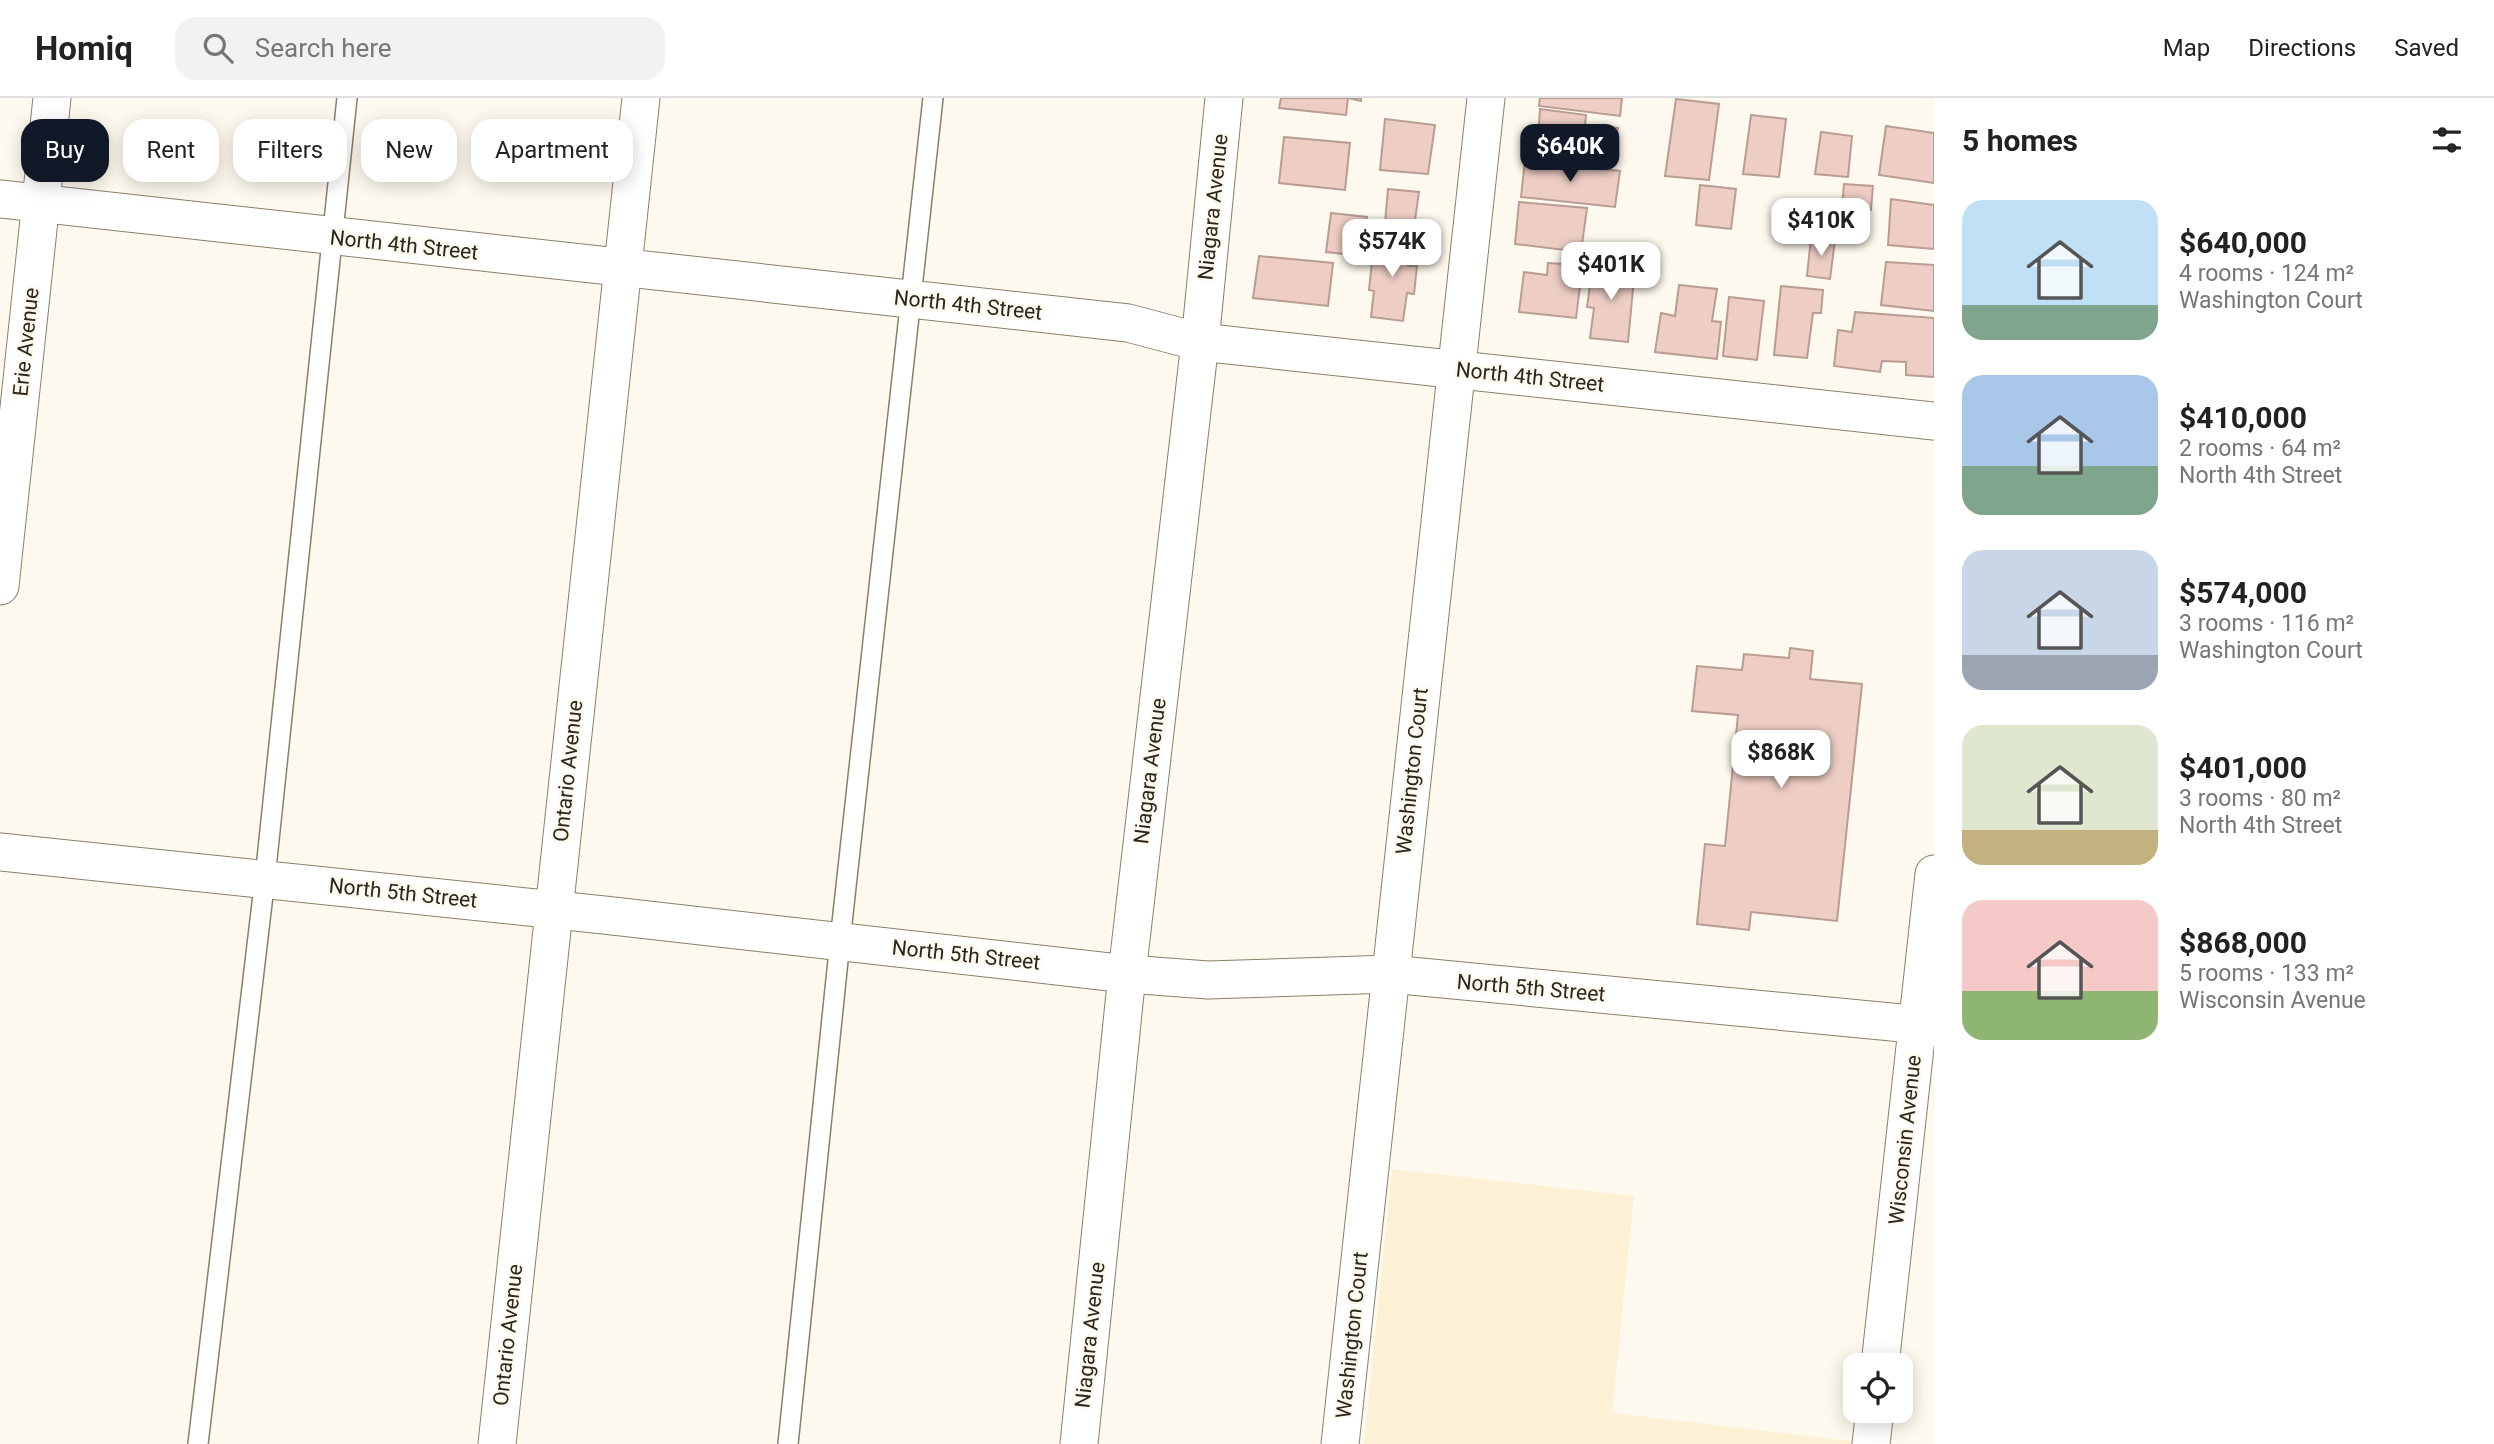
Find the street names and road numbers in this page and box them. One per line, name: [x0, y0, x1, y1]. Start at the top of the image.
street label: Niagara Avenue: [1193, 133, 1233, 281]
street label: North 4th Street: [329, 225, 480, 265]
street label: North 4th Street: [893, 285, 1044, 325]
street label: Erie Avenue: [8, 286, 44, 398]
street label: North 4th Street: [1455, 357, 1606, 397]
street label: Washington Court: [1391, 686, 1433, 856]
street label: Niagara Avenue: [1129, 697, 1171, 845]
street label: Ontario Avenue: [549, 699, 587, 843]
street label: North 5th Street: [328, 873, 479, 913]
street label: North 5th Street: [891, 935, 1042, 975]
street label: North 5th Street: [1456, 970, 1606, 1006]
street label: Wisconsin Avenue: [1884, 1054, 1926, 1226]
street label: Washington Court: [1331, 1250, 1373, 1420]
street label: Niagara Avenue: [1070, 1261, 1110, 1409]
street label: Ontario Avenue: [489, 1263, 527, 1407]

